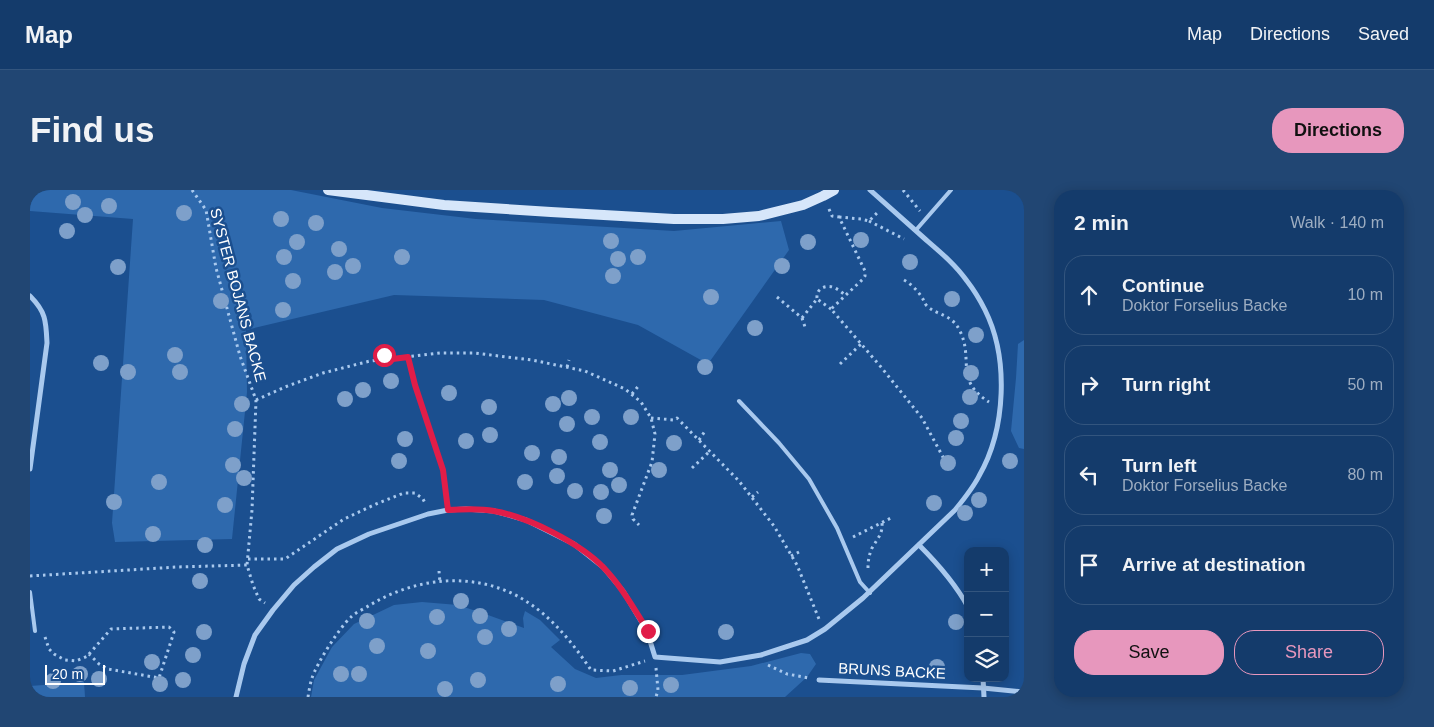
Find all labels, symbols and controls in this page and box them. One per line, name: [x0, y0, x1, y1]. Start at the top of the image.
text: Map: [25, 21, 73, 48]
text: Map: [1187, 24, 1222, 44]
text: Directions: [1250, 24, 1330, 44]
text: Saved: [1358, 24, 1409, 44]
button: Directions: [1272, 108, 1404, 153]
text: Find us: [30, 110, 154, 149]
street label: SYSTER BOJANS BACKE: [207, 206, 270, 384]
text: 2 min: [1074, 211, 1129, 234]
text: Walk · 140 m: [1290, 214, 1384, 231]
text: Continue: [1122, 275, 1204, 296]
icon: ahead: [1075, 281, 1103, 309]
text: 10 m: [1347, 286, 1383, 303]
text: Doktor Forselius Backe: [1122, 297, 1287, 314]
route start: [373, 344, 396, 367]
icon: right: [1075, 371, 1103, 399]
text: Turn right: [1122, 374, 1210, 395]
text: 50 m: [1347, 376, 1383, 393]
text: Turn left: [1122, 455, 1197, 476]
icon: left: [1075, 461, 1103, 489]
text: 80 m: [1347, 466, 1383, 483]
text: Doktor Forselius Backe: [1122, 477, 1287, 494]
map controls: [964, 547, 1009, 682]
button: +: [964, 547, 1009, 592]
icon: arrive: [1075, 551, 1103, 579]
text: Arrive at destination: [1122, 554, 1306, 575]
button: −: [964, 592, 1009, 637]
route end: [637, 620, 660, 643]
button: Save: [1074, 630, 1224, 675]
button: Share: [1234, 630, 1384, 675]
button: layers: [964, 637, 1009, 682]
street label: BRUNS BACKE: [838, 659, 946, 682]
scale bar: [45, 662, 105, 685]
text: 20 m: [52, 666, 83, 682]

